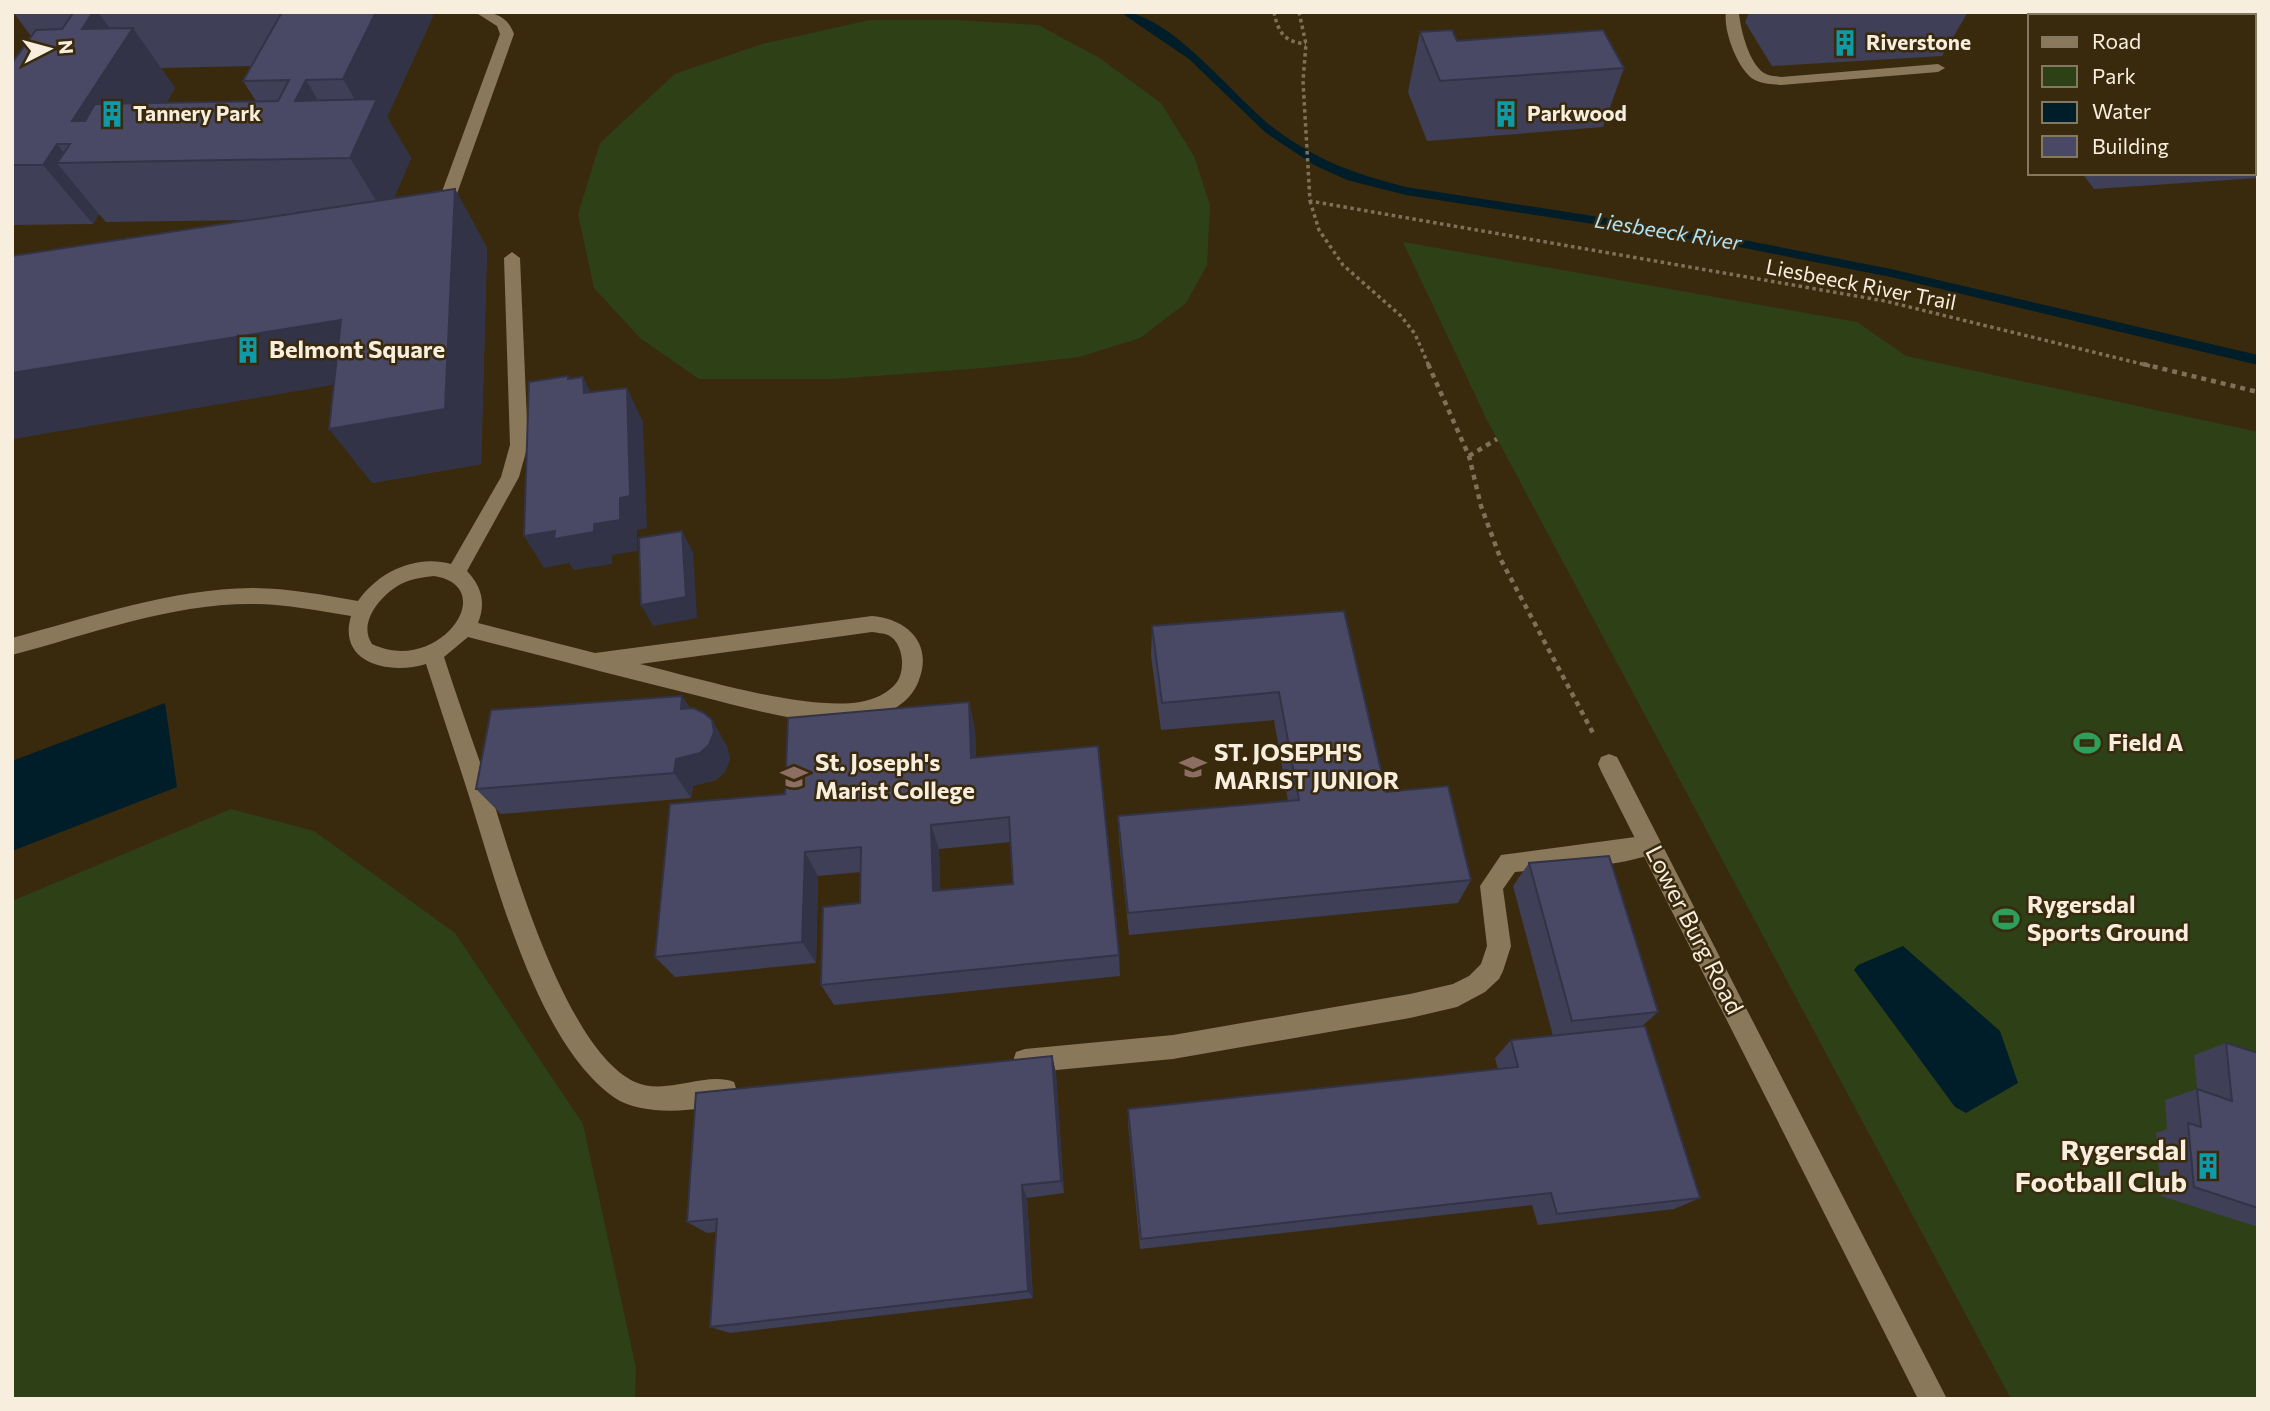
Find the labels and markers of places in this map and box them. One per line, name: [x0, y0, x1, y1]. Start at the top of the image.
building icon: Riverstone: [1830, 28, 1860, 58]
place label: Riverstone: [1866, 29, 1971, 54]
building icon: Tannery Park: [97, 99, 127, 129]
building icon: Parkwood: [1491, 99, 1521, 129]
place label: Tannery Park: [133, 100, 261, 125]
place label: Parkwood: [1527, 100, 1627, 125]
place label: Belmont Square: [269, 334, 445, 363]
building icon: Belmont Square: [233, 335, 263, 365]
place label: Field A: [2108, 727, 2184, 756]
sports icon: Field A: [2072, 728, 2102, 758]
place label: ST. JOSEPH'S MARIST JUNIOR: [1214, 737, 1400, 794]
place label: St. Joseph's Marist College: [815, 747, 975, 804]
school or university icon: ST. JOSEPH'S MARIST JUNIOR: [1178, 752, 1208, 782]
school or university icon: St. Joseph's Marist College: [779, 762, 809, 792]
place label: Rygersdal Sports Ground: [2027, 889, 2189, 946]
sports icon: Rygersdal Sports Ground: [1991, 904, 2021, 934]
place label: Rygersdal Football Club: [2015, 1132, 2187, 1198]
building icon: Rygersdal Football Club: [2193, 1151, 2223, 1181]

